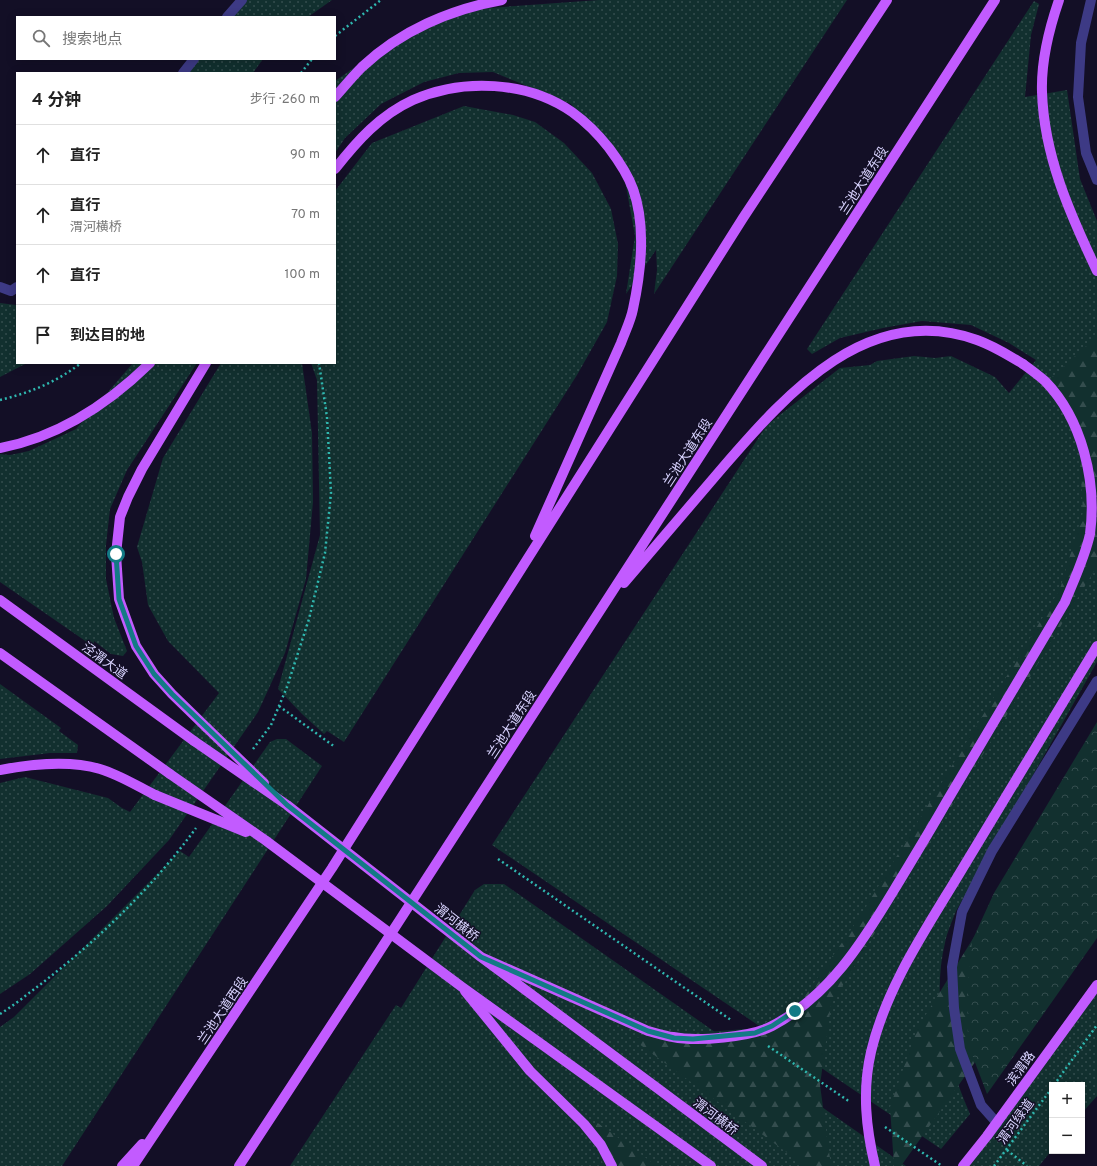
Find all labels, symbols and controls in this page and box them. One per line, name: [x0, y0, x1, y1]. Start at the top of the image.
search box: [16, 16, 336, 60]
icon: search: [30, 27, 52, 49]
text: 搜索地点: [62, 31, 122, 50]
text: 4 分钟: [32, 90, 81, 112]
text: 步行 · 260 m: [250, 92, 320, 108]
icon: ahead: [32, 144, 54, 166]
street label: 兰池大道东段: [837, 144, 893, 218]
text: 直行: [70, 147, 100, 166]
text: 90 m: [290, 147, 320, 163]
text: 直行: [70, 197, 100, 216]
icon: ahead: [32, 204, 54, 226]
text: 70 m: [291, 207, 320, 223]
text: 渭河横桥: [70, 220, 122, 236]
icon: ahead: [32, 264, 54, 286]
text: 直行: [70, 267, 100, 286]
text: 100 m: [284, 267, 320, 283]
icon: arrive: [32, 324, 54, 346]
text: 到达目的地: [70, 327, 145, 346]
street label: 兰池大道东段: [661, 416, 717, 490]
route start: [107, 545, 125, 563]
street label: 泾渭大道: [78, 640, 130, 683]
street label: 兰池大道东段: [485, 688, 541, 762]
street label: 渭河横桥: [430, 901, 481, 946]
street label: 兰池大道西段: [195, 974, 252, 1048]
route end: [786, 1002, 804, 1020]
street label: 滨渭路: [1003, 1048, 1040, 1090]
map controls: [1049, 1082, 1085, 1154]
button: +: [1049, 1082, 1085, 1118]
street label: 渭河横桥: [689, 1096, 740, 1140]
street label: 渭河绿道: [995, 1096, 1038, 1148]
button: −: [1049, 1118, 1085, 1154]

